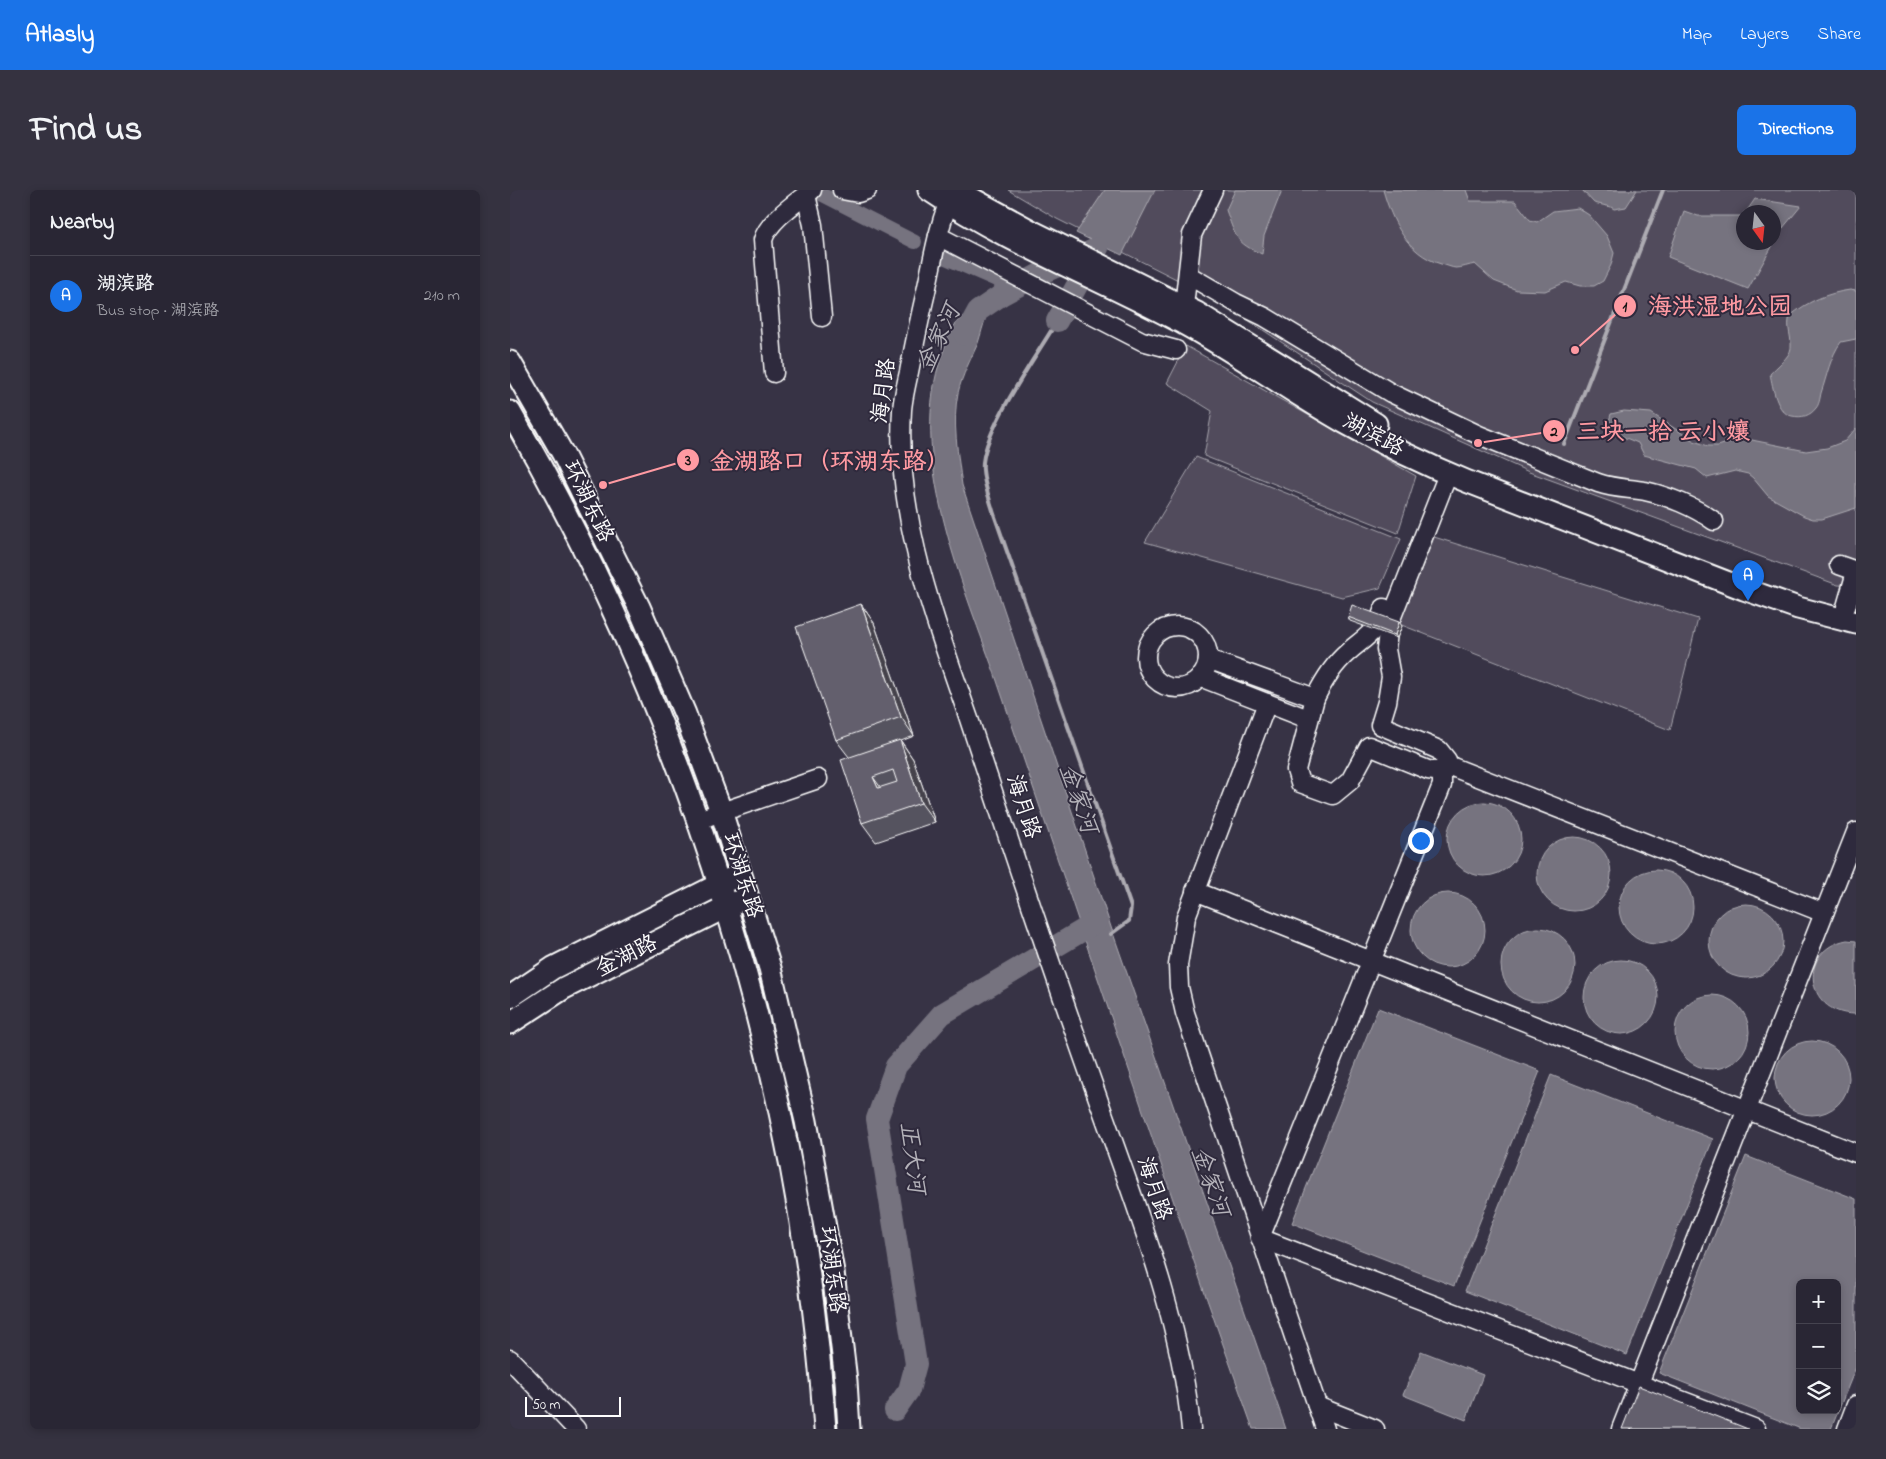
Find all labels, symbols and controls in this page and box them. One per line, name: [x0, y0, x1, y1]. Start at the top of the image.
text: Atlasly: [25, 18, 94, 53]
text: Map: [1682, 22, 1712, 48]
text: Layers: [1740, 22, 1790, 48]
text: Share: [1818, 22, 1861, 48]
text: Find us: [30, 105, 142, 156]
button: Directions: [1737, 105, 1856, 155]
north arrow: [1736, 205, 1781, 250]
text: Nearby: [50, 208, 114, 238]
text: 湖滨路: [97, 271, 154, 298]
text: A: [61, 284, 71, 308]
text: 210 m: [424, 284, 460, 308]
callout: 海洪湿地公园: [1613, 286, 1802, 325]
text: 海洪湿地公园: [1648, 291, 1792, 326]
water label: 金家河: [909, 295, 973, 379]
text: 1: [1623, 296, 1628, 318]
text: Bus stop · 湖滨路: [97, 299, 219, 323]
street label: 海月路: [865, 356, 905, 426]
street label: 湖滨路: [1336, 406, 1410, 466]
callout: 三块一拾 云小孃: [1541, 411, 1760, 450]
text: 三块一拾 云小孃: [1576, 416, 1750, 451]
text: 2: [1549, 421, 1558, 443]
callout: 金湖路口（环湖东路）: [675, 441, 960, 480]
text: 金湖路口（环湖东路）: [710, 446, 950, 481]
text: 3: [684, 450, 691, 472]
street label: 环湖东路: [553, 455, 621, 549]
pin: A: [1732, 560, 1764, 601]
water label: 金家河: [1049, 759, 1107, 843]
street label: 海月路: [997, 771, 1047, 843]
your location: [1408, 828, 1434, 854]
street label: 环湖东路: [712, 829, 770, 923]
street label: 金湖路: [590, 928, 664, 986]
water label: 正大河: [889, 1120, 933, 1200]
water label: 金家河: [1181, 1142, 1239, 1226]
street label: 海月路: [1127, 1153, 1179, 1225]
street label: 环湖东路: [809, 1224, 853, 1316]
map controls: [1796, 1279, 1841, 1414]
button: +: [1796, 1279, 1841, 1324]
button: −: [1796, 1324, 1841, 1369]
button: layers: [1796, 1369, 1841, 1414]
scale bar: [525, 1394, 621, 1417]
text: 50 m: [532, 1395, 560, 1416]

